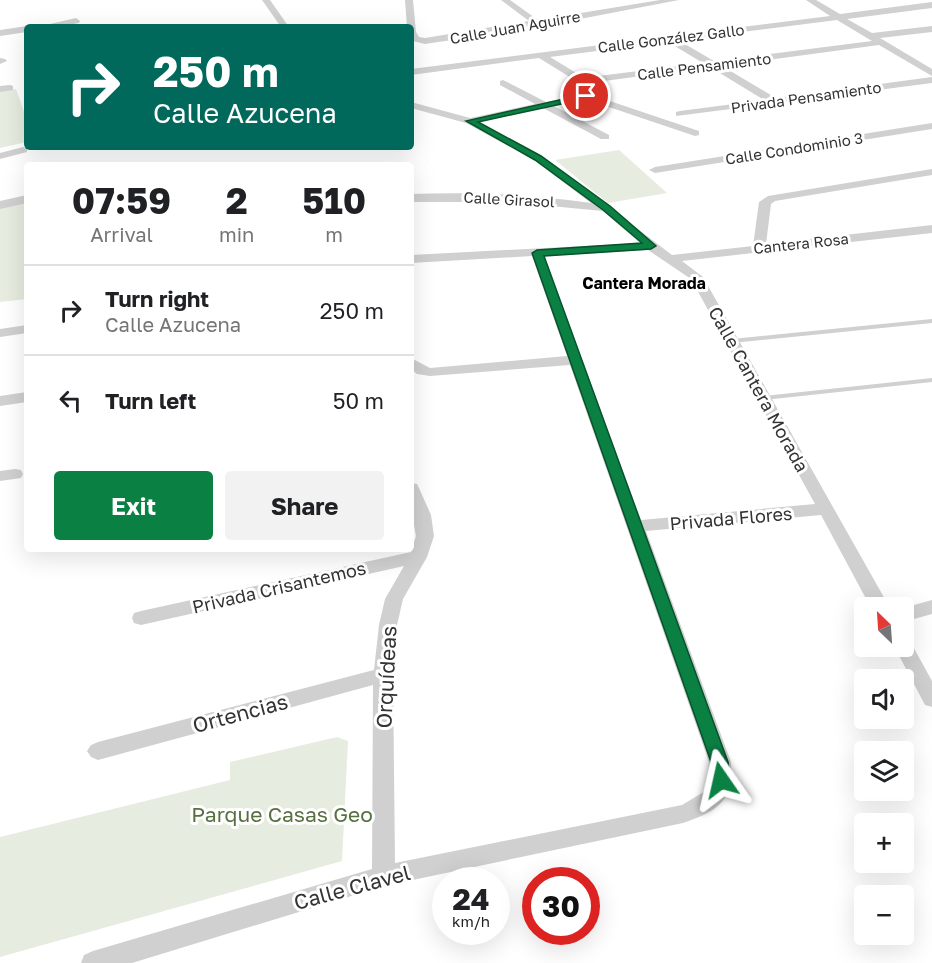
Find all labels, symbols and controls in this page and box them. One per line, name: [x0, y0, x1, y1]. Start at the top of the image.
street label: Calle Juan Aguirre: [448, 7, 582, 47]
street label: Calle González Gallo: [597, 20, 745, 56]
text: 250 m: [153, 46, 279, 96]
icon: right: [54, 48, 132, 126]
street label: Calle Pensamiento: [636, 49, 772, 83]
pin: [560, 70, 611, 121]
street label: Privada Pensamiento: [730, 78, 882, 116]
icon: arrive: [569, 79, 602, 112]
text: Calle Azucena: [153, 97, 337, 129]
street label: Calle Condominio 3: [724, 128, 864, 168]
text: 07:59: [72, 179, 171, 222]
text: 2: [226, 179, 248, 222]
text: 510: [302, 179, 366, 222]
street label: Calle Girasol: [463, 188, 555, 210]
text: Arrival: [90, 222, 153, 246]
text: min: [219, 222, 254, 246]
text: m: [325, 222, 343, 246]
street label: Cantera Rosa: [752, 229, 850, 257]
district label: Cantera Morada: [582, 273, 706, 293]
text: Turn right: [105, 285, 209, 312]
icon: right: [54, 294, 87, 327]
text: 250 m: [320, 297, 384, 324]
street label: Calle Cantera Morada: [704, 302, 814, 476]
text: Calle Azucena: [105, 312, 241, 336]
icon: left: [54, 384, 87, 417]
text: Turn left: [105, 387, 196, 414]
text: 50 m: [333, 387, 384, 414]
button: Exit: [54, 471, 213, 540]
button: Share: [225, 471, 384, 540]
street label: Privada Flores: [669, 502, 793, 534]
street label: Privada Crisantemos: [190, 556, 368, 618]
north arrow: [854, 597, 914, 657]
map controls: [854, 597, 914, 945]
street label: Orquídeas: [370, 625, 402, 729]
button: sound: [854, 669, 914, 729]
street label: Ortencias: [189, 688, 291, 738]
button: layers: [854, 741, 914, 801]
position arrow: [689, 748, 753, 812]
park label: Parque Casas Geo: [191, 801, 373, 827]
button: +: [854, 813, 914, 873]
street label: Calle Clavel: [291, 859, 413, 915]
speed limit sign: 30: [522, 867, 600, 945]
text: 24: [452, 881, 490, 917]
button: −: [854, 885, 914, 945]
text: km/h: [452, 912, 490, 930]

